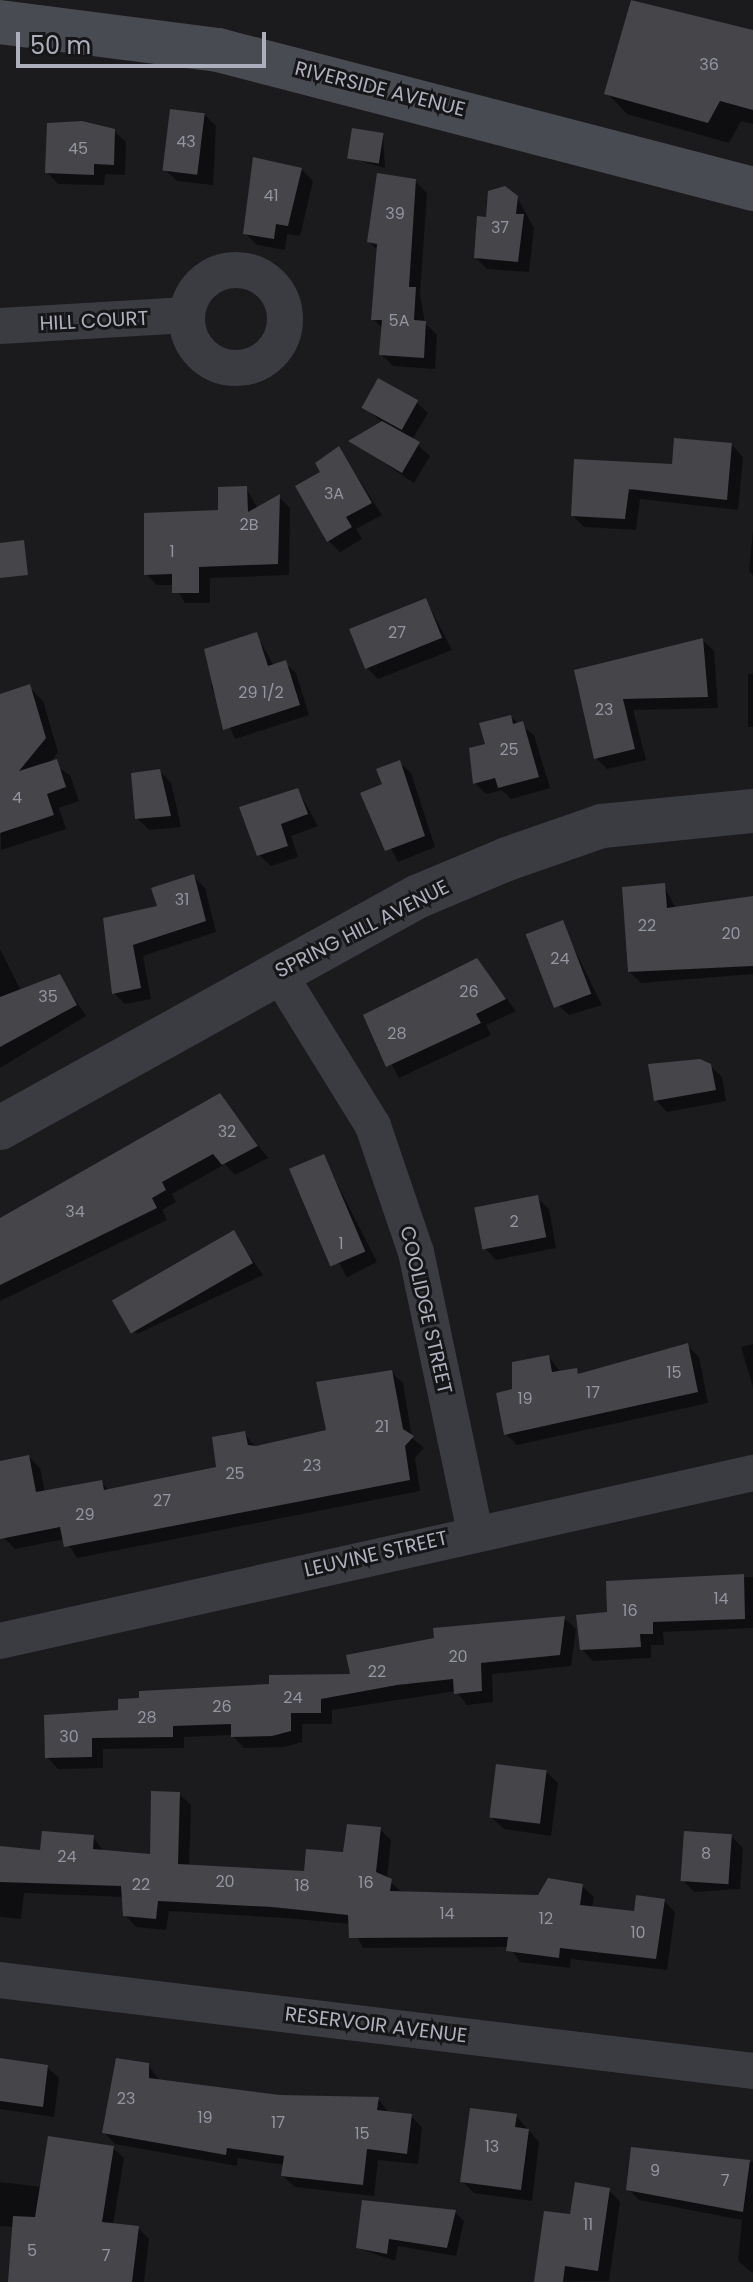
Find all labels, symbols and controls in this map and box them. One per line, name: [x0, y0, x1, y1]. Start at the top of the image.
scale bar: [20, 16, 270, 66]
text: 50 m: [30, 29, 91, 62]
house number: 36: [699, 55, 719, 75]
street label: RIVERSIDE AVENUE: [292, 56, 468, 122]
house number: 43: [176, 132, 196, 152]
house number: 45: [68, 139, 88, 159]
house number: 41: [263, 186, 279, 206]
house number: 39: [385, 204, 405, 224]
house number: 37: [491, 218, 509, 238]
street label: HILL COURT: [39, 306, 149, 336]
house number: 5A: [389, 311, 409, 331]
house number: 3A: [324, 484, 344, 504]
house number: 2B: [239, 515, 259, 535]
house number: 1: [169, 542, 175, 562]
house number: 27: [388, 623, 406, 643]
house number: 29 1/2: [238, 683, 284, 703]
house number: 23: [595, 700, 613, 720]
house number: 25: [499, 740, 519, 760]
house number: 4: [12, 788, 22, 808]
street label: SPRING HILL AVENUE: [271, 875, 453, 983]
house number: 31: [175, 890, 189, 910]
house number: 22: [638, 916, 656, 936]
house number: 20: [721, 924, 741, 944]
house number: 24: [550, 949, 570, 969]
house number: 26: [459, 982, 479, 1002]
house number: 35: [38, 987, 58, 1007]
house number: 28: [387, 1024, 407, 1044]
house number: 32: [218, 1122, 236, 1142]
house number: 34: [65, 1202, 85, 1222]
house number: 2: [509, 1212, 519, 1232]
street label: COOLIDGE STREET: [395, 1224, 457, 1396]
house number: 1: [338, 1234, 344, 1254]
house number: 15: [666, 1363, 682, 1383]
house number: 17: [586, 1383, 600, 1403]
house number: 19: [517, 1389, 533, 1409]
house number: 21: [375, 1417, 389, 1437]
house number: 23: [303, 1456, 321, 1476]
house number: 25: [225, 1464, 245, 1484]
house number: 27: [153, 1491, 171, 1511]
house number: 29: [75, 1505, 95, 1525]
street label: LEUVINE STREET: [302, 1526, 450, 1582]
house number: 14: [713, 1589, 729, 1609]
house number: 16: [622, 1601, 638, 1621]
house number: 20: [448, 1647, 468, 1667]
house number: 22: [368, 1662, 386, 1682]
house number: 24: [283, 1688, 303, 1708]
house number: 26: [212, 1697, 232, 1717]
house number: 28: [137, 1708, 157, 1728]
house number: 30: [59, 1727, 79, 1747]
house number: 8: [701, 1844, 711, 1864]
house number: 24: [57, 1847, 77, 1867]
house number: 20: [215, 1872, 235, 1892]
house number: 16: [358, 1873, 374, 1893]
house number: 22: [132, 1875, 150, 1895]
house number: 18: [294, 1876, 310, 1896]
house number: 14: [439, 1904, 455, 1924]
house number: 12: [539, 1909, 553, 1929]
house number: 10: [630, 1923, 646, 1943]
street label: RESERVOIR AVENUE: [284, 2002, 468, 2048]
house number: 23: [117, 2089, 135, 2109]
house number: 19: [197, 2108, 213, 2128]
house number: 17: [271, 2113, 285, 2133]
house number: 15: [354, 2124, 370, 2144]
house number: 13: [485, 2137, 499, 2157]
house number: 9: [650, 2161, 660, 2181]
house number: 7: [721, 2171, 729, 2191]
house number: 11: [583, 2215, 593, 2235]
house number: 5: [27, 2241, 37, 2261]
house number: 7: [102, 2246, 110, 2266]

